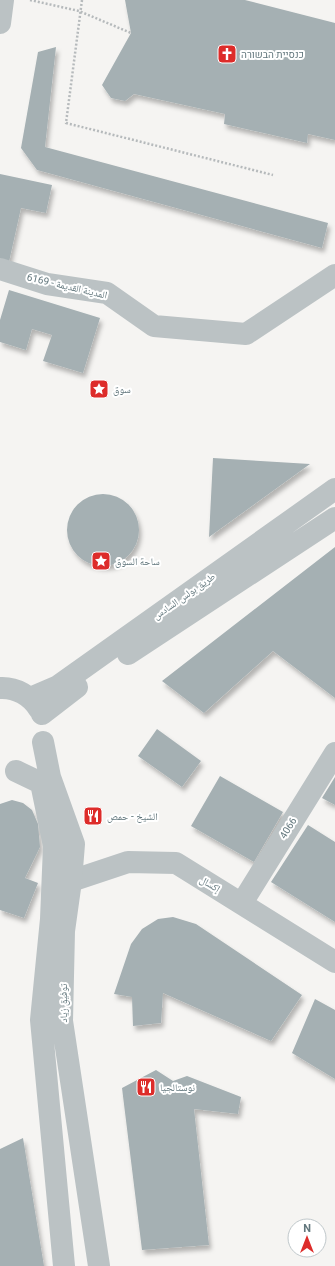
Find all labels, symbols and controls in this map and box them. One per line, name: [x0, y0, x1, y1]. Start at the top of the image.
church icon: כנסיית הבשורה: [216, 43, 238, 65]
place label: כנסיית הבשורה: [241, 49, 304, 60]
street label: المدينة القديمة - 6169: [26, 271, 108, 301]
place icon: سوق: [88, 378, 110, 400]
place label: سوق: [113, 384, 131, 396]
place icon: ساحة السوق: [90, 550, 112, 572]
place label: ساحة السوق: [115, 556, 160, 568]
street label: طريق بولس السادس: [151, 570, 218, 622]
restaurant icon: الشيخ - حمص: [82, 805, 104, 827]
place label: الشيخ - حمص: [107, 811, 158, 823]
street label: 4066: [277, 815, 299, 840]
street label: إكسال: [197, 874, 222, 896]
street label: توفيق زياد: [58, 984, 70, 1022]
restaurant icon: نوستالجيا: [135, 1076, 157, 1098]
place label: نوستالجيا: [160, 1082, 195, 1093]
north arrow: [287, 1218, 327, 1258]
text: N: [303, 1222, 311, 1235]

